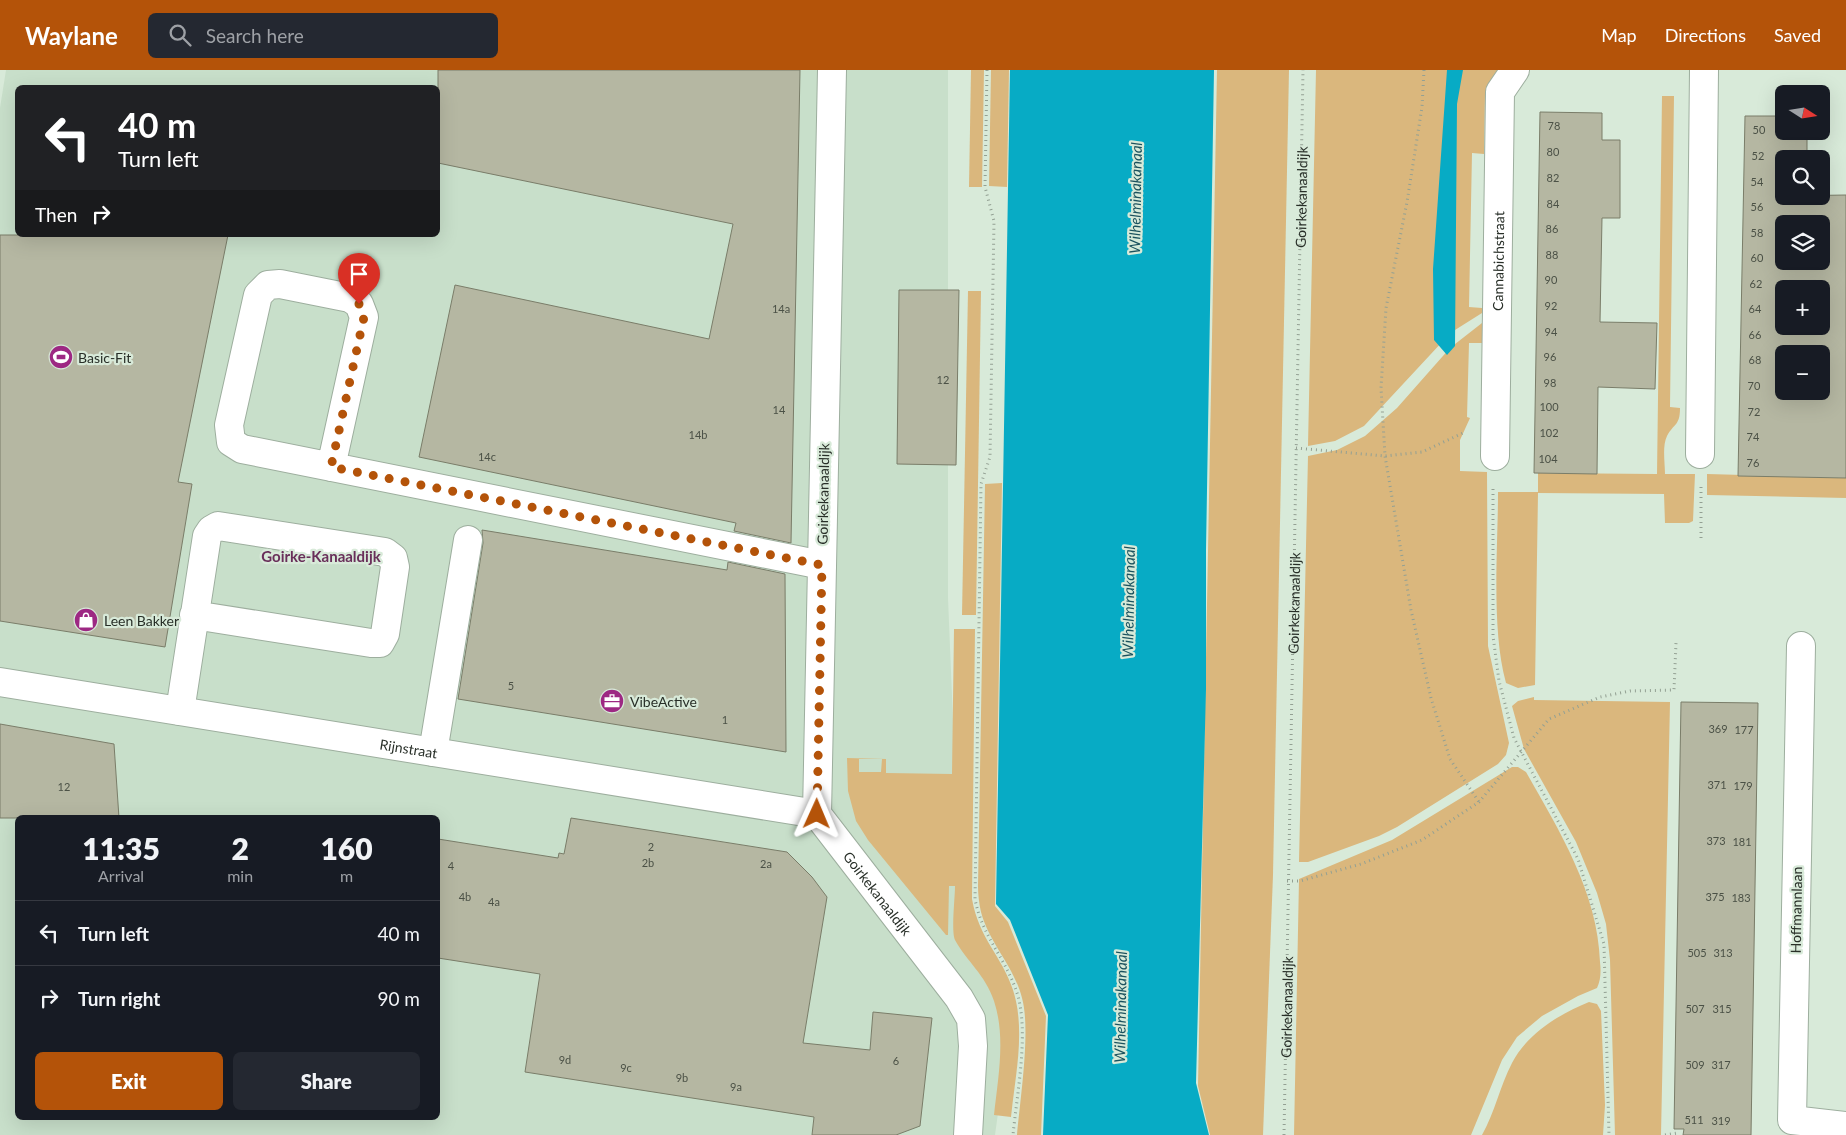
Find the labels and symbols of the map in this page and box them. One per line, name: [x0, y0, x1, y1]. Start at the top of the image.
north arrow: [1775, 85, 1830, 140]
house number: 78: [1548, 119, 1560, 132]
house number: 50: [1753, 123, 1766, 136]
water label: Wilhelminakanaal: [1125, 141, 1145, 254]
street label: Goirkekanaaldijk: [1291, 145, 1310, 248]
house number: 80: [1547, 145, 1560, 158]
house number: 52: [1752, 149, 1764, 162]
house number: 82: [1547, 171, 1559, 184]
house number: 54: [1751, 175, 1764, 188]
house number: 84: [1547, 197, 1560, 210]
house number: 56: [1751, 200, 1763, 213]
street label: Cannabichstraat: [1488, 211, 1507, 311]
house number: 86: [1546, 222, 1558, 235]
house number: 58: [1751, 226, 1763, 239]
house number: 88: [1546, 248, 1558, 261]
house number: 60: [1751, 251, 1764, 264]
pin: [338, 253, 380, 304]
house number: 90: [1545, 273, 1558, 286]
house number: 62: [1750, 277, 1762, 290]
house number: 92: [1545, 299, 1557, 312]
house number: 14a: [772, 302, 790, 315]
house number: 64: [1749, 302, 1762, 315]
house number: 94: [1545, 325, 1558, 338]
house number: 66: [1749, 328, 1761, 341]
sports icon: Basic-Fit: [48, 344, 74, 370]
place label: Basic-Fit: [78, 349, 131, 366]
house number: 96: [1544, 350, 1556, 363]
house number: 68: [1749, 353, 1761, 366]
house number: 12: [937, 373, 949, 386]
house number: 98: [1544, 376, 1556, 389]
house number: 70: [1748, 379, 1761, 392]
house number: 100: [1539, 400, 1559, 413]
house number: 14: [773, 403, 786, 416]
house number: 72: [1748, 405, 1760, 418]
house number: 102: [1539, 426, 1559, 439]
house number: 14b: [689, 428, 707, 441]
house number: 74: [1747, 430, 1760, 443]
street label: Goirkekanaaldijk: [814, 442, 832, 545]
house number: 14c: [478, 450, 496, 463]
house number: 104: [1538, 452, 1558, 465]
house number: 76: [1747, 456, 1759, 469]
water label: Wilhelminakanaal: [1118, 545, 1138, 658]
district label: Goirke-Kanaaldijk: [261, 547, 382, 565]
street label: Goirkekanaaldijk: [1284, 551, 1303, 654]
shop icon: Leen Bakker: [73, 607, 99, 633]
place label: Leen Bakker: [104, 612, 179, 629]
house number: 5: [508, 679, 514, 692]
office icon: VibeActive: [599, 688, 625, 714]
place label: VibeActive: [630, 693, 697, 710]
house number: 1: [722, 713, 728, 726]
house number: 369: [1708, 722, 1728, 735]
house number: 177: [1734, 723, 1754, 736]
street label: Rijnstraat: [379, 735, 439, 761]
house number: 371: [1707, 778, 1727, 791]
house number: 179: [1733, 779, 1753, 792]
house number: 12: [58, 780, 70, 793]
position arrow: [790, 787, 842, 839]
house number: 373: [1706, 834, 1726, 847]
house number: 181: [1732, 835, 1752, 848]
house number: 2: [648, 840, 654, 853]
street label: Goirkekanaaldijk: [840, 848, 916, 939]
house number: 2b: [642, 856, 654, 869]
house number: 2a: [760, 857, 772, 870]
house number: 4: [448, 859, 455, 872]
street label: Hoffmannlaan: [1787, 867, 1805, 953]
house number: 4b: [459, 890, 471, 903]
house number: 375: [1705, 890, 1725, 903]
house number: 183: [1731, 891, 1751, 904]
house number: 4a: [488, 895, 500, 908]
house number: 505: [1687, 946, 1707, 959]
house number: 313: [1713, 946, 1733, 959]
water label: Wilhelminakanaal: [1110, 950, 1130, 1063]
street label: Goirkekanaaldijk: [1277, 955, 1296, 1058]
house number: 507: [1685, 1002, 1705, 1015]
house number: 315: [1712, 1002, 1732, 1015]
house number: 9d: [559, 1053, 571, 1066]
house number: 6: [893, 1054, 899, 1067]
house number: 509: [1685, 1058, 1705, 1071]
house number: 317: [1711, 1058, 1731, 1071]
house number: 9c: [620, 1061, 632, 1074]
house number: 9b: [676, 1071, 688, 1084]
house number: 9a: [730, 1080, 742, 1093]
house number: 511: [1684, 1113, 1704, 1126]
house number: 319: [1711, 1114, 1731, 1127]

